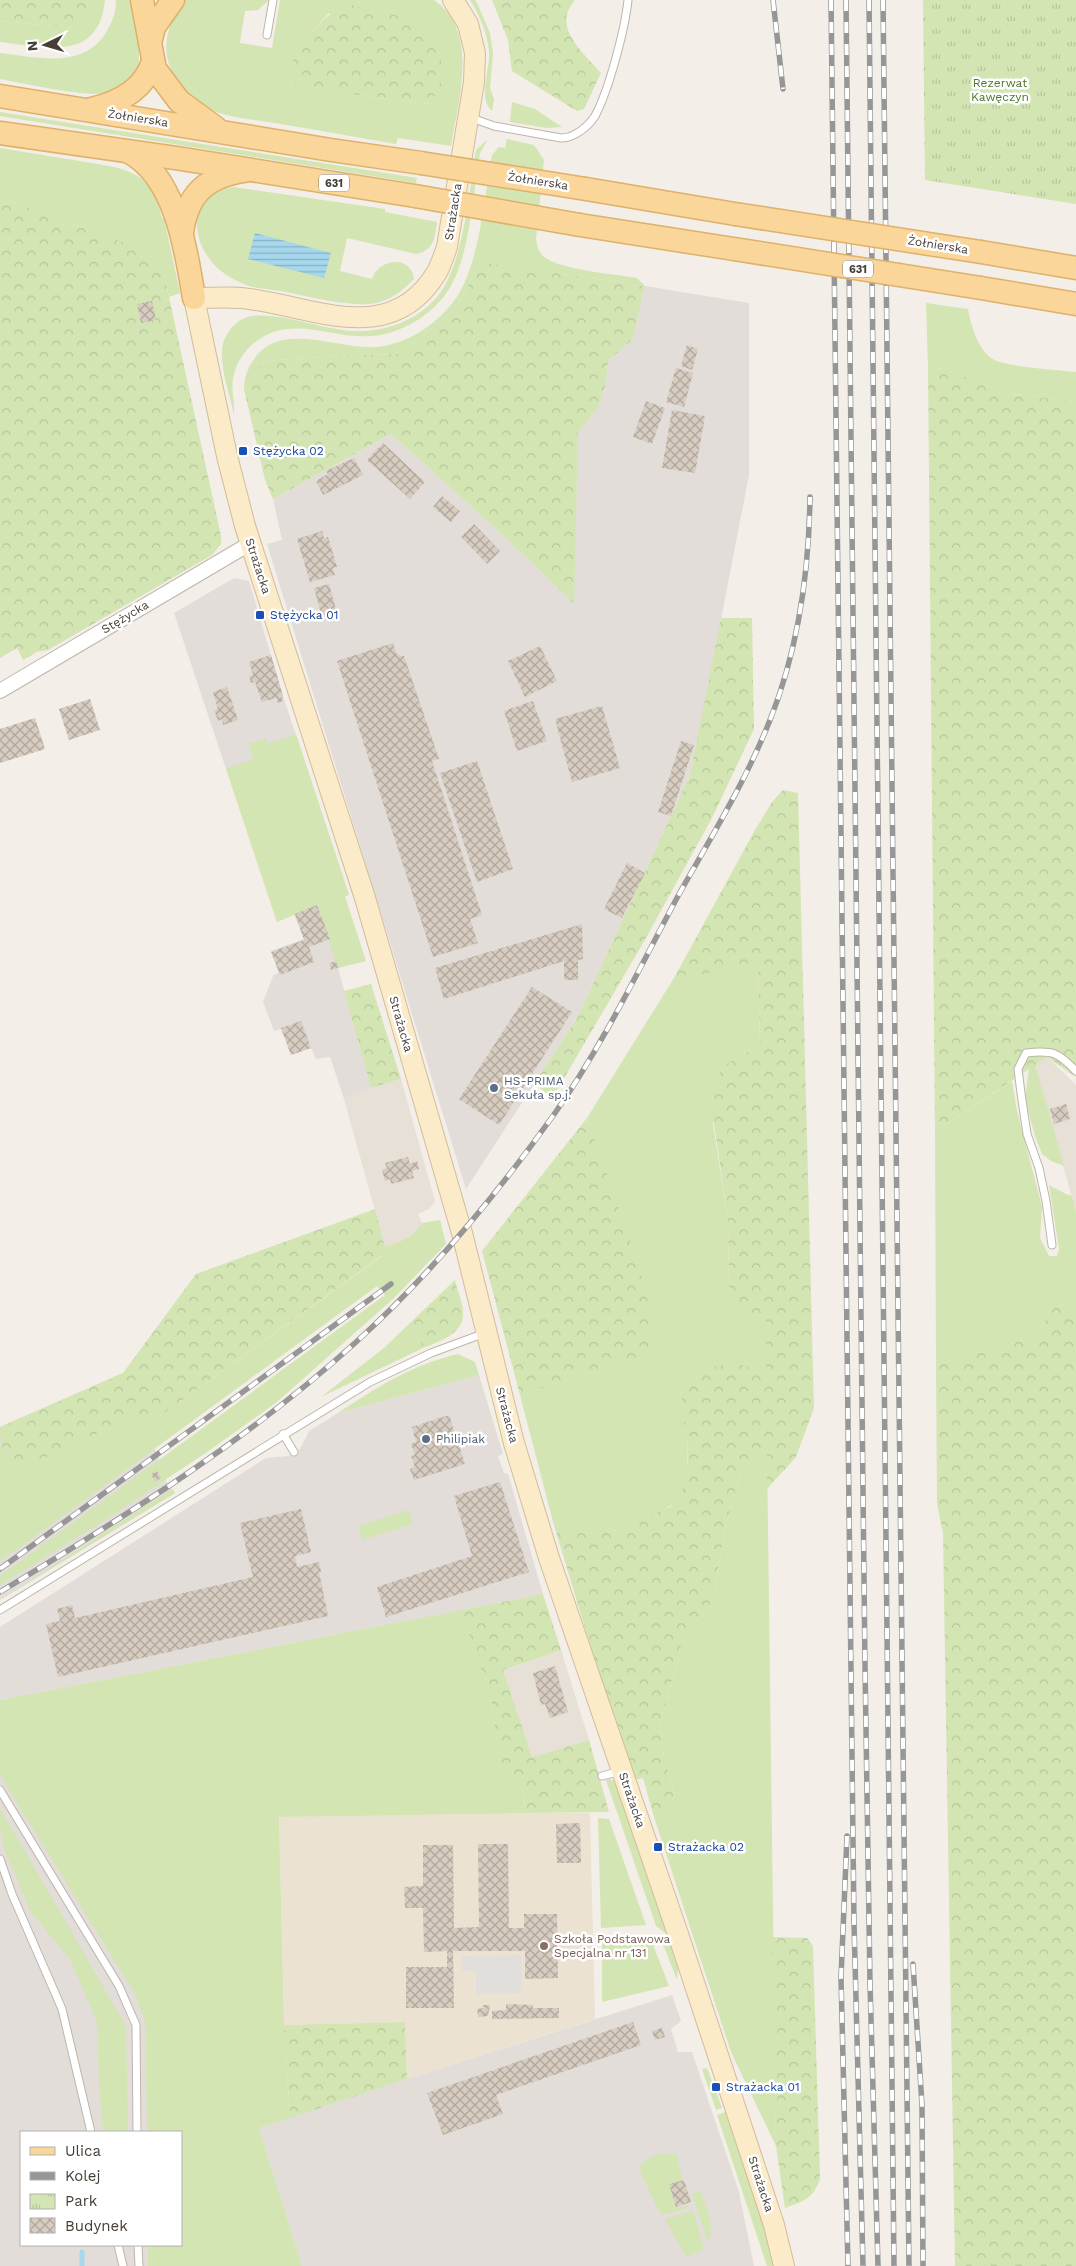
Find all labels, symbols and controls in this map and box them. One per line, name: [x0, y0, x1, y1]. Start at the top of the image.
north arrow: [20, 20, 70, 70]
text: N: [24, 40, 40, 52]
park label: Rezerwat Kawęczyn: [971, 76, 1029, 104]
street label: Żołnierska: [107, 106, 169, 130]
street label: Żołnierska: [507, 169, 569, 193]
road number: 631: [319, 174, 349, 192]
street label: Strażacka: [442, 182, 464, 242]
street label: Żołnierska: [907, 233, 969, 257]
road number: 631: [843, 260, 873, 278]
place label: Stężycka 02: [253, 444, 324, 458]
marker: Stężycka 02: [237, 445, 249, 457]
street label: Strażacka: [242, 536, 274, 596]
street label: Stężycka: [99, 597, 151, 637]
place label: Stężycka 01: [270, 608, 338, 622]
marker: Stężycka 01: [254, 609, 266, 621]
street label: Strażacka: [386, 994, 416, 1054]
place label: HS-PRIMA Sekuła sp.j.: [504, 1074, 571, 1102]
marker: HS-PRIMA Sekuła sp.j.: [488, 1082, 500, 1094]
street label: Strażacka: [493, 1385, 521, 1445]
place label: Philipiak: [436, 1432, 485, 1446]
marker: Philipiak: [420, 1433, 432, 1445]
street label: Strażacka: [616, 1770, 648, 1830]
place label: Strażacka 02: [668, 1840, 744, 1854]
marker: Strażacka 02: [652, 1841, 664, 1853]
place label: Szkoła Podstawowa Specjalna nr 131: [554, 1932, 671, 1960]
marker: Szkoła Podstawowa Specjalna nr 131: [538, 1940, 550, 1952]
place label: Strażacka 01: [726, 2080, 800, 2094]
marker: Strażacka 01: [710, 2081, 722, 2093]
legend: [20, 2131, 182, 2246]
text: Ulica: [65, 2142, 102, 2160]
street label: Strażacka: [745, 2154, 777, 2214]
text: Kolej: [65, 2167, 100, 2185]
text: Park: [65, 2192, 98, 2210]
text: Budynek: [65, 2217, 128, 2235]

